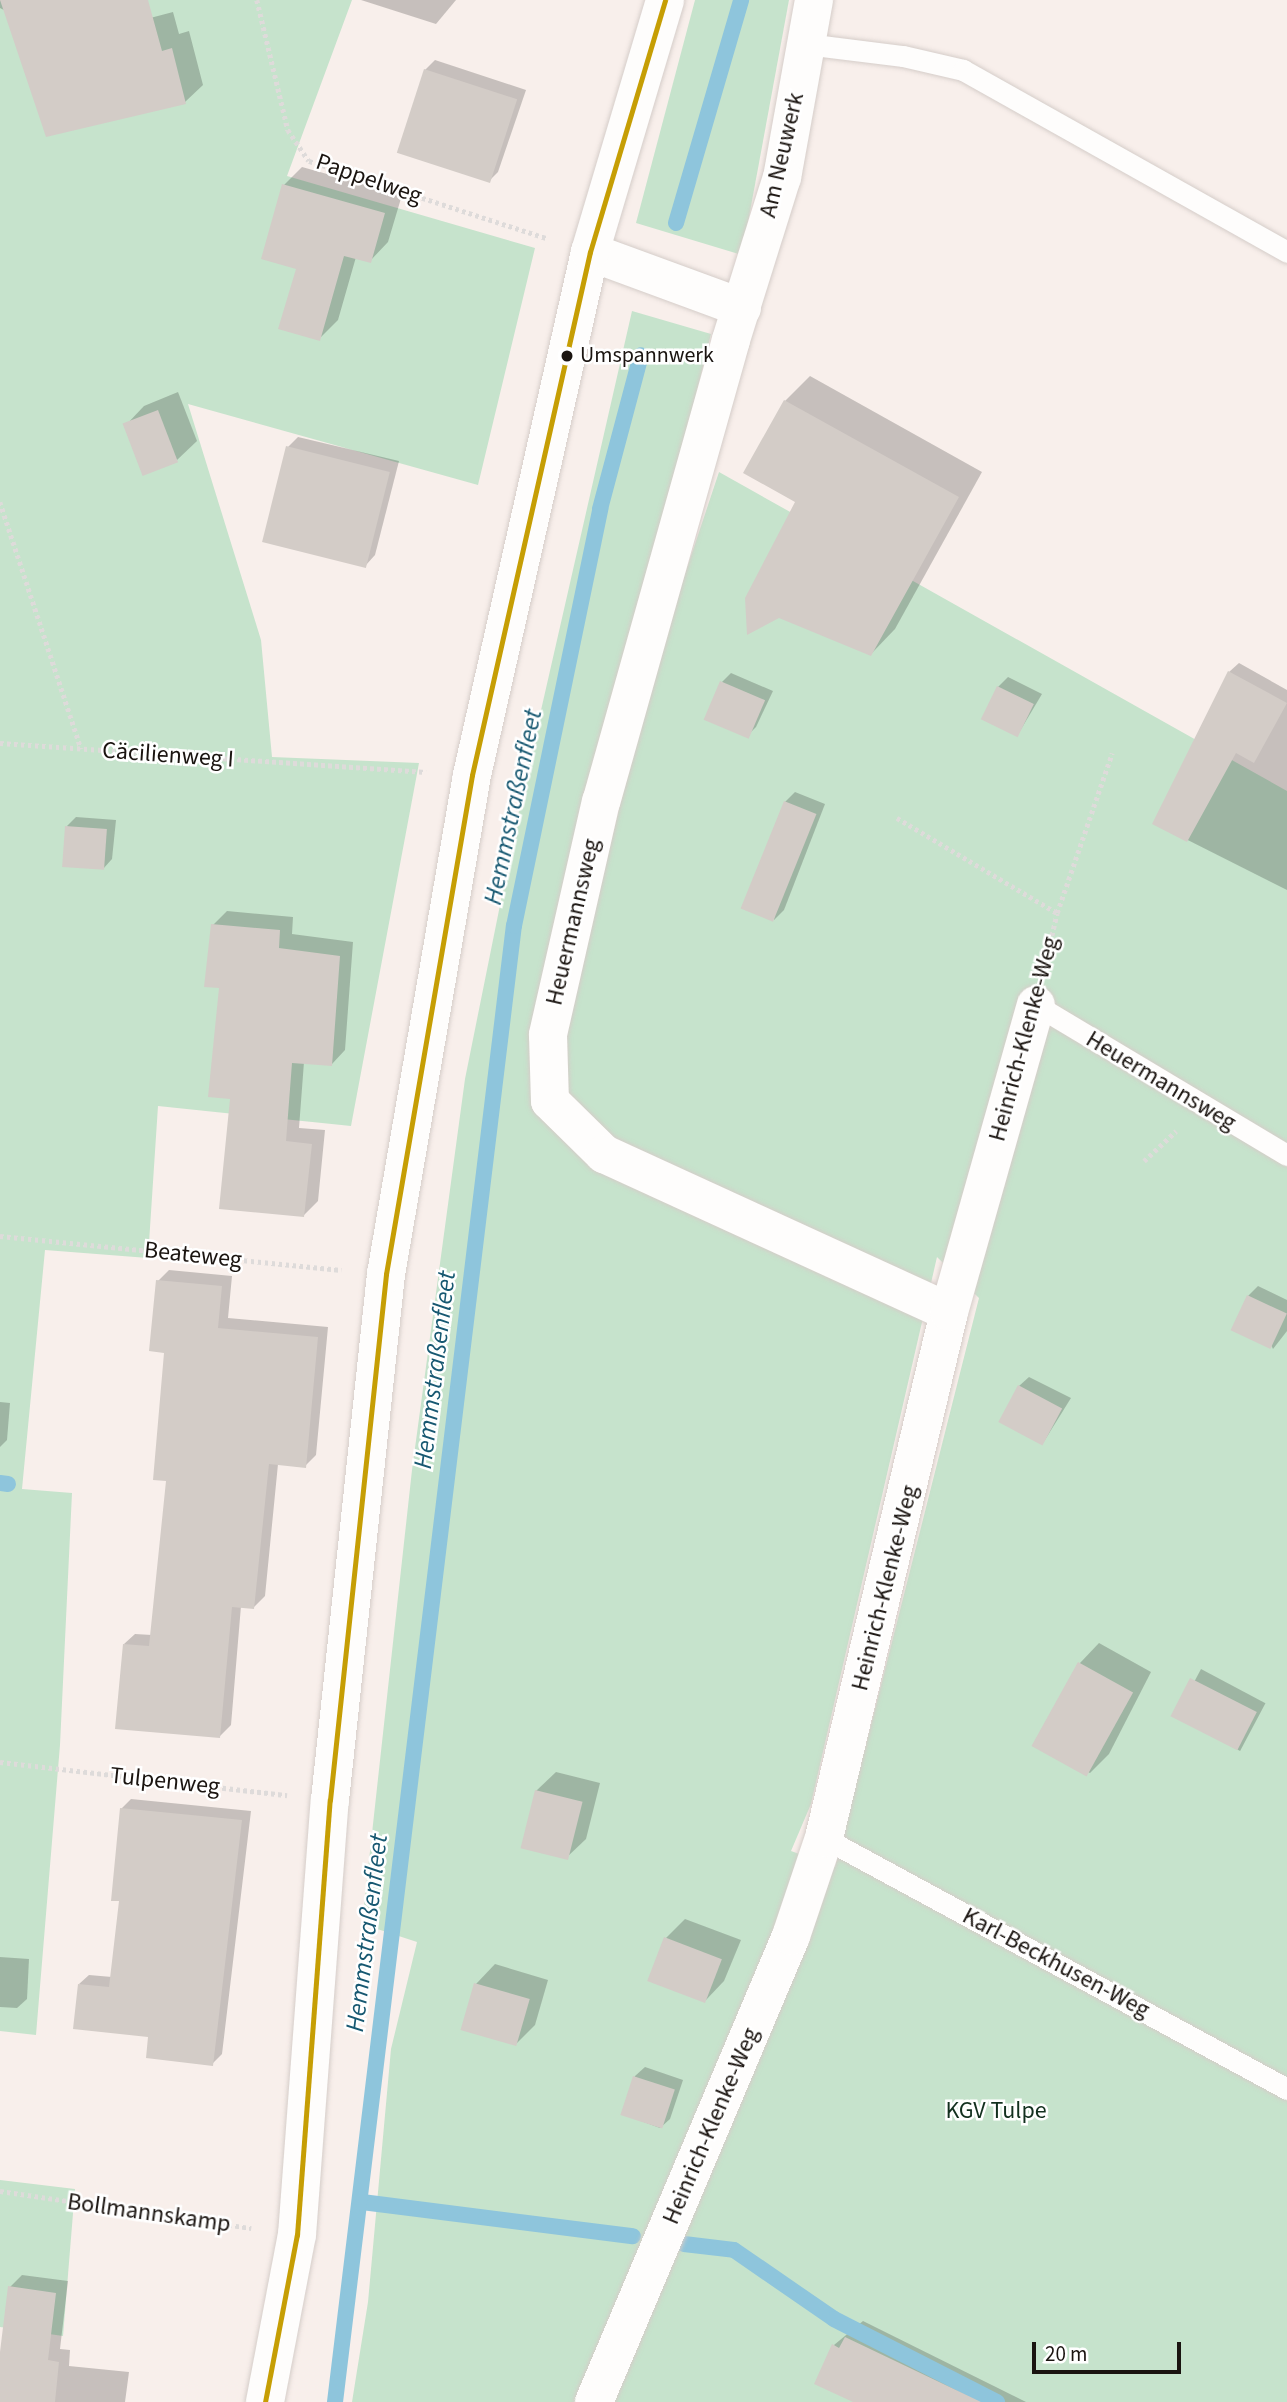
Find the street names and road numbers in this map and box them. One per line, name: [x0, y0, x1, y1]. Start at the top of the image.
street label: Am Neuwerk: [754, 90, 810, 220]
street label: Pappelweg: [312, 147, 426, 211]
street label: Cäcilienweg I: [101, 736, 235, 774]
street label: Heuermannsweg: [540, 836, 606, 1008]
street label: Heinrich-Klenke-Weg: [983, 933, 1065, 1145]
street label: Heuermannsweg: [1081, 1025, 1241, 1137]
street label: Beateweg: [143, 1236, 243, 1274]
street label: Heinrich-Klenke-Weg: [846, 1482, 924, 1694]
street label: Tulpenweg: [109, 1761, 221, 1801]
street label: Karl-Beckhusen-Weg: [958, 1902, 1154, 2024]
street label: Heinrich-Klenke-Weg: [657, 2023, 765, 2229]
street label: Bollmannskamp: [65, 2187, 233, 2239]

